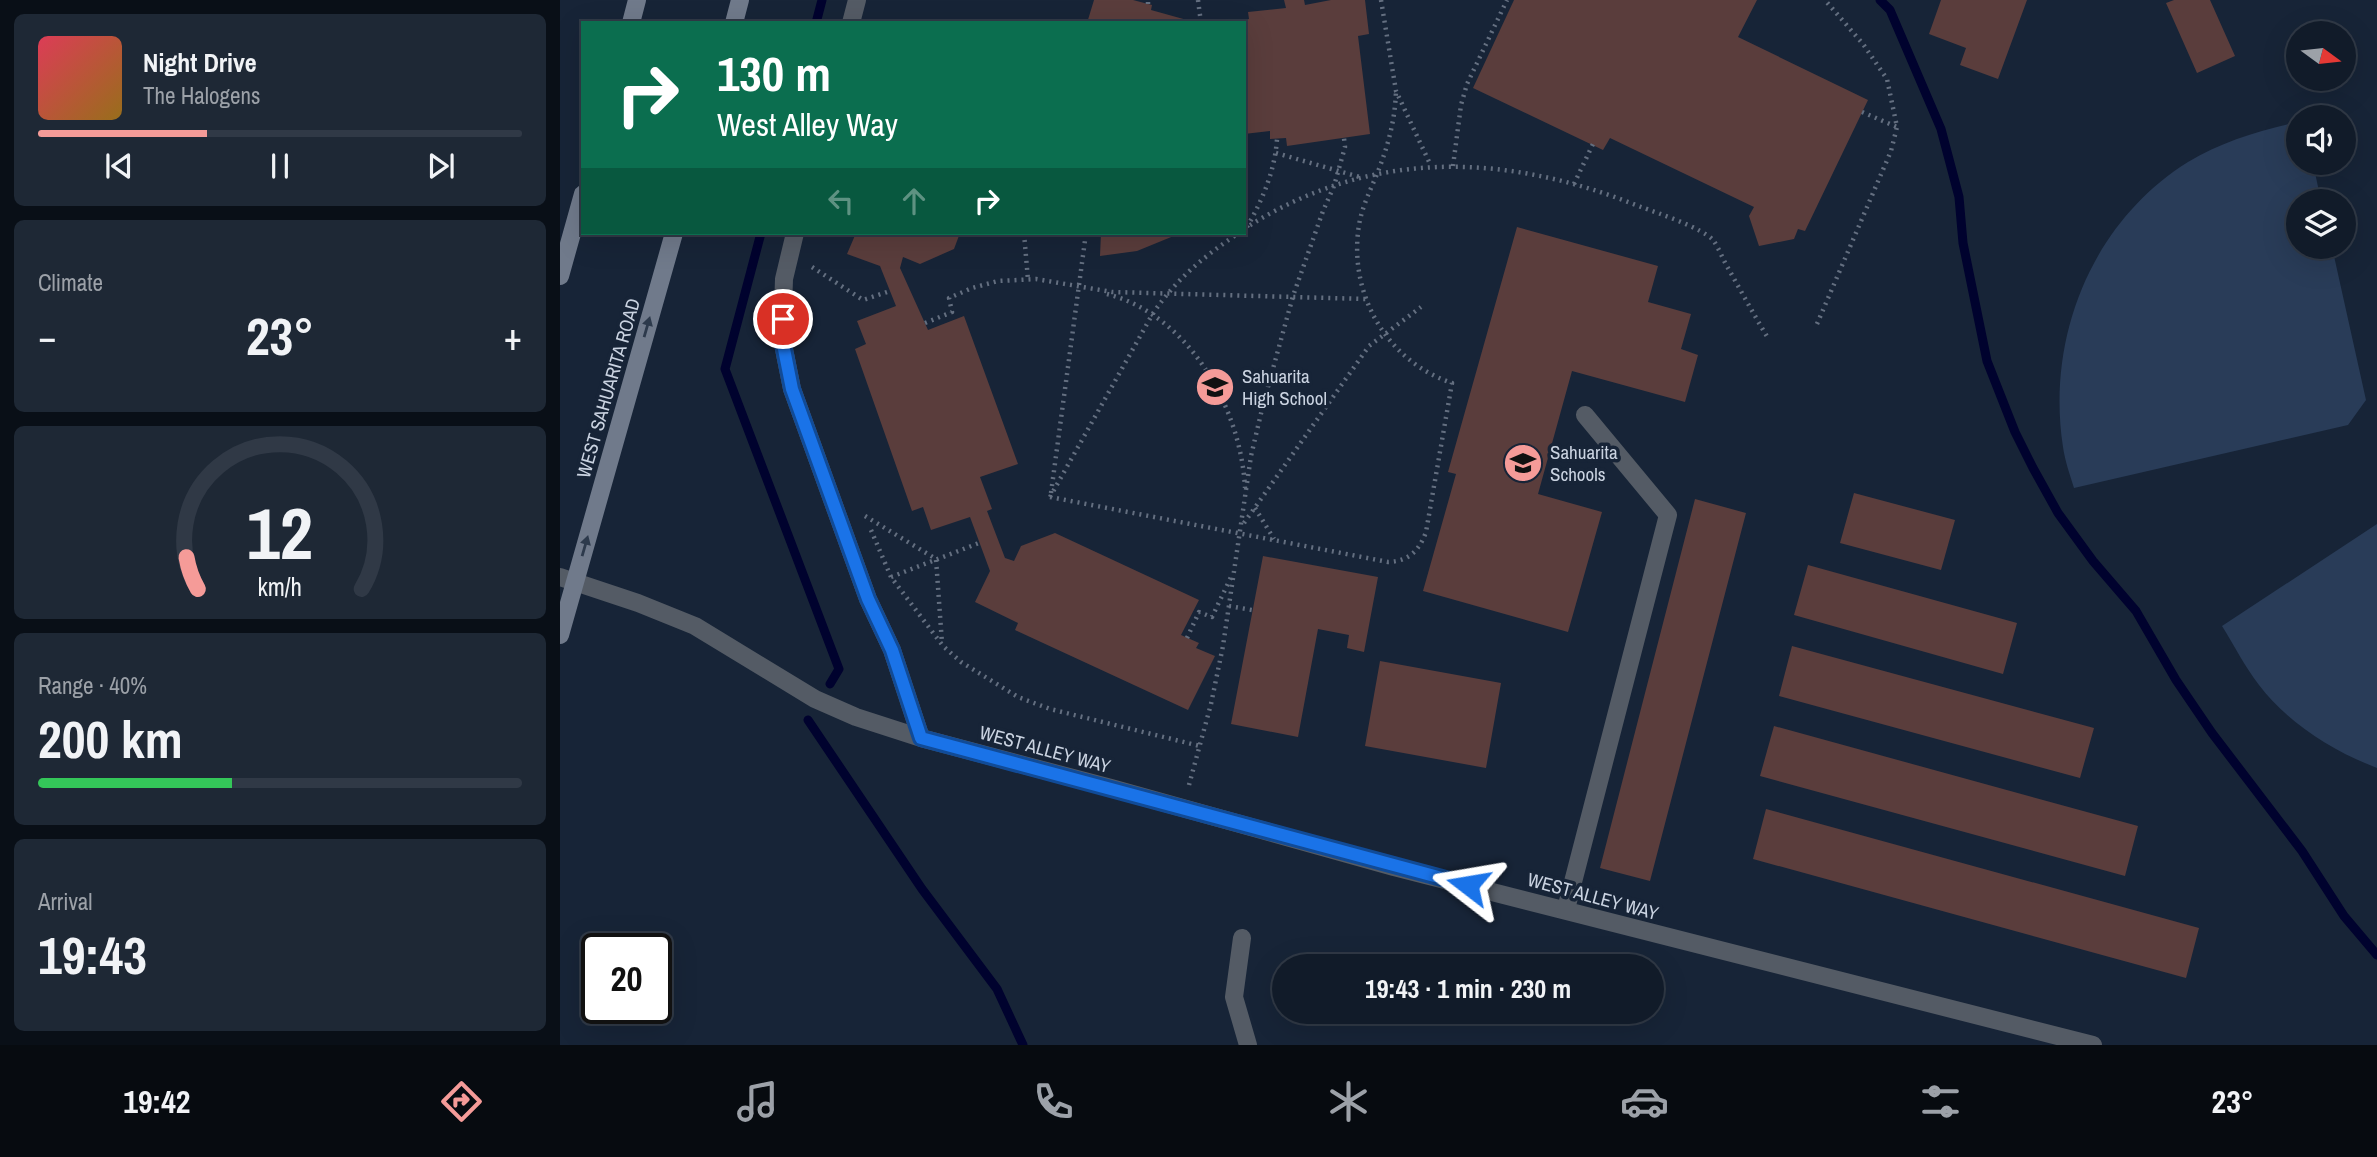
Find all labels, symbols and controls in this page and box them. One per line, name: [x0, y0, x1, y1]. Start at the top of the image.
north arrow: [2286, 21, 2356, 91]
map controls: [2286, 21, 2356, 259]
text: 130 m: [717, 40, 831, 106]
text: Night Drive: [143, 45, 257, 80]
icon: right: [602, 49, 693, 140]
text: The Halogens: [143, 80, 260, 111]
text: West Alley Way: [717, 103, 898, 146]
button: sound: [2286, 105, 2356, 175]
icon: previous: [100, 147, 138, 185]
icon: pause: [261, 147, 299, 185]
icon: next: [422, 147, 460, 185]
icon: left: [822, 182, 860, 220]
icon: ahead: [895, 182, 933, 220]
icon: right: [968, 182, 1006, 220]
button: layers: [2286, 189, 2356, 259]
text: Climate: [38, 267, 103, 298]
pin: [753, 289, 813, 349]
street label: WEST SAHUARITA ROAD: [570, 295, 646, 481]
icon: arrive: [764, 300, 802, 338]
text: 23°: [246, 301, 314, 371]
text: −: [38, 311, 56, 362]
text: +: [504, 311, 522, 362]
one-way arrow: [643, 317, 653, 338]
place label: Sahuarita High School: [1242, 363, 1327, 411]
school or university icon: Sahuarita High School: [1194, 366, 1236, 408]
place label: Sahuarita Schools: [1550, 439, 1618, 487]
school or university icon: Sahuarita Schools: [1502, 442, 1544, 484]
text: 12: [247, 484, 313, 582]
one-way arrow: [581, 535, 591, 556]
text: km/h: [258, 569, 302, 603]
text: Range · 40%: [38, 670, 147, 701]
text: 200 km: [38, 704, 183, 774]
street label: WEST ALLEY WAY: [977, 719, 1114, 779]
position arrow: [1431, 848, 1505, 922]
street label: WEST ALLEY WAY: [1525, 866, 1662, 926]
text: Arrival: [38, 886, 93, 917]
text: 19:43: [38, 920, 147, 990]
speed limit sign: 20: [581, 933, 672, 1024]
text: 19:43 · 1 min · 230 m: [1365, 971, 1571, 1006]
icon: directions: [437, 1077, 486, 1126]
icon: music: [733, 1077, 782, 1126]
icon: phone: [1029, 1077, 1078, 1126]
icon: climate: [1324, 1077, 1373, 1126]
icon: car: [1620, 1077, 1669, 1126]
icon: filters: [1916, 1077, 1965, 1126]
text: 19:42: [123, 1080, 190, 1123]
text: 23°: [2212, 1080, 2254, 1123]

